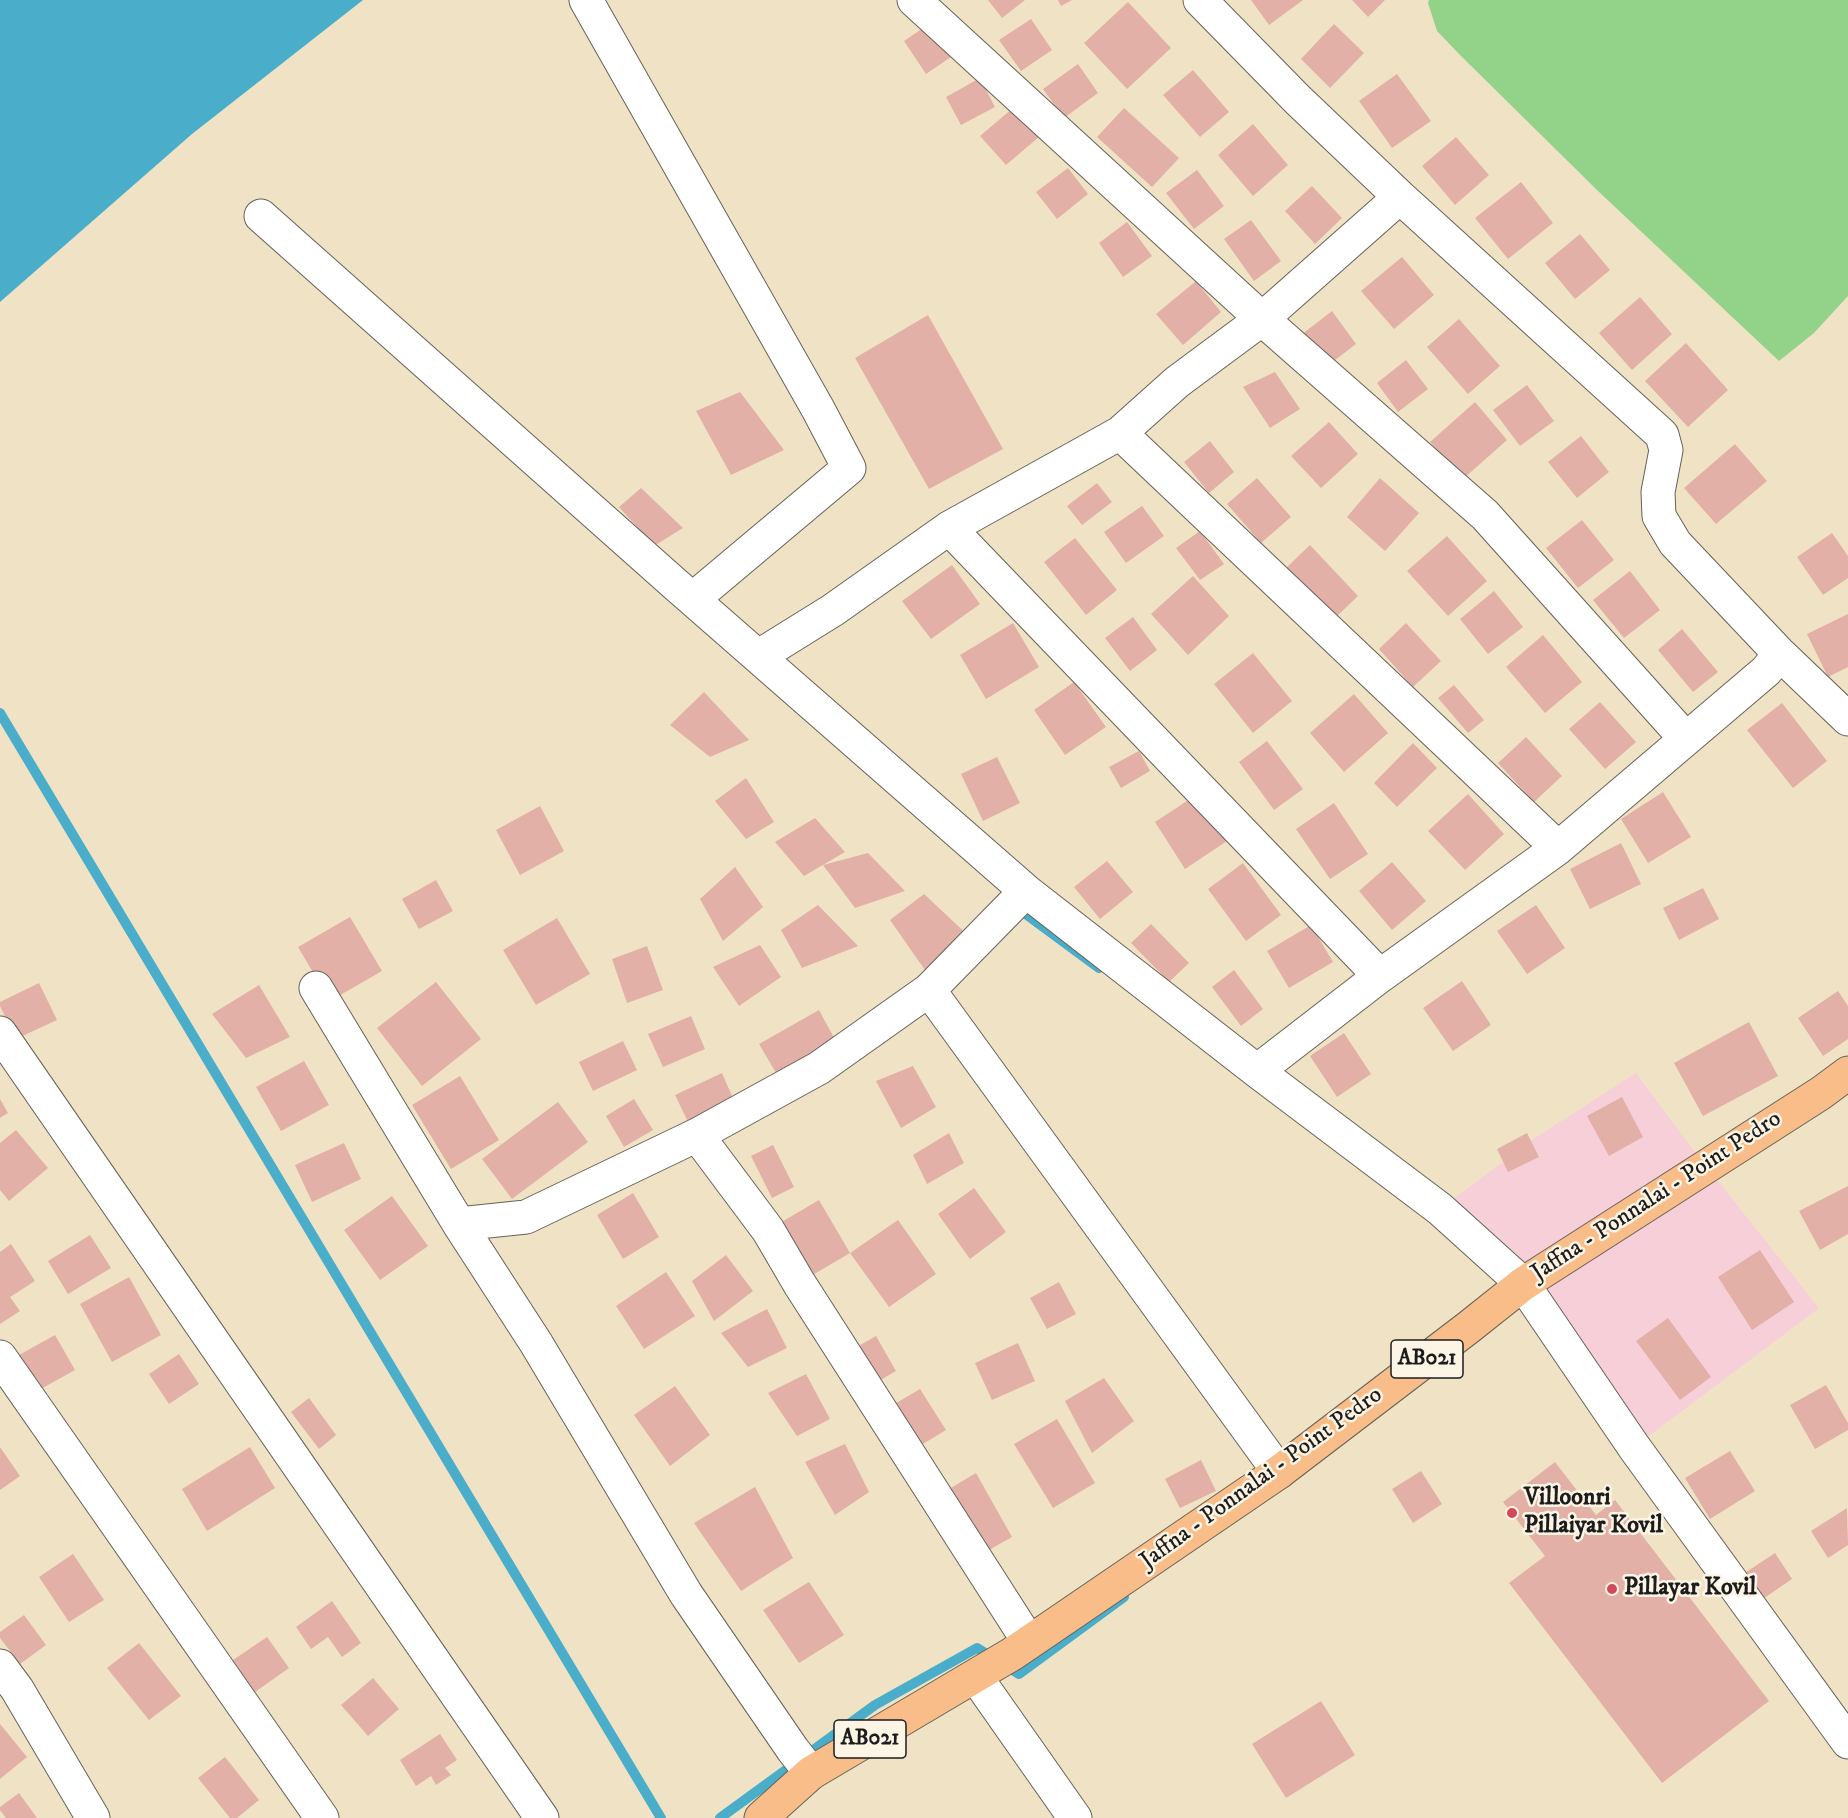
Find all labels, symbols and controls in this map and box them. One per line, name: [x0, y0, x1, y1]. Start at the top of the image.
street label: Jaffna - Ponnalai - Point Pedro: [1527, 1105, 1787, 1289]
road number: AB021: [1391, 1340, 1463, 1378]
street label: Jaffna - Ponnalai - Point Pedro: [1135, 1381, 1389, 1577]
place label: Villoonri Pillaiyar Kovil: [1524, 1485, 1663, 1541]
marker: Villoonri Pillaiyar Kovil: [1505, 1506, 1519, 1520]
place label: Pillayar Kovil: [1624, 1575, 1757, 1603]
marker: Pillayar Kovil: [1605, 1582, 1619, 1596]
road number: AB021: [834, 1720, 906, 1758]

